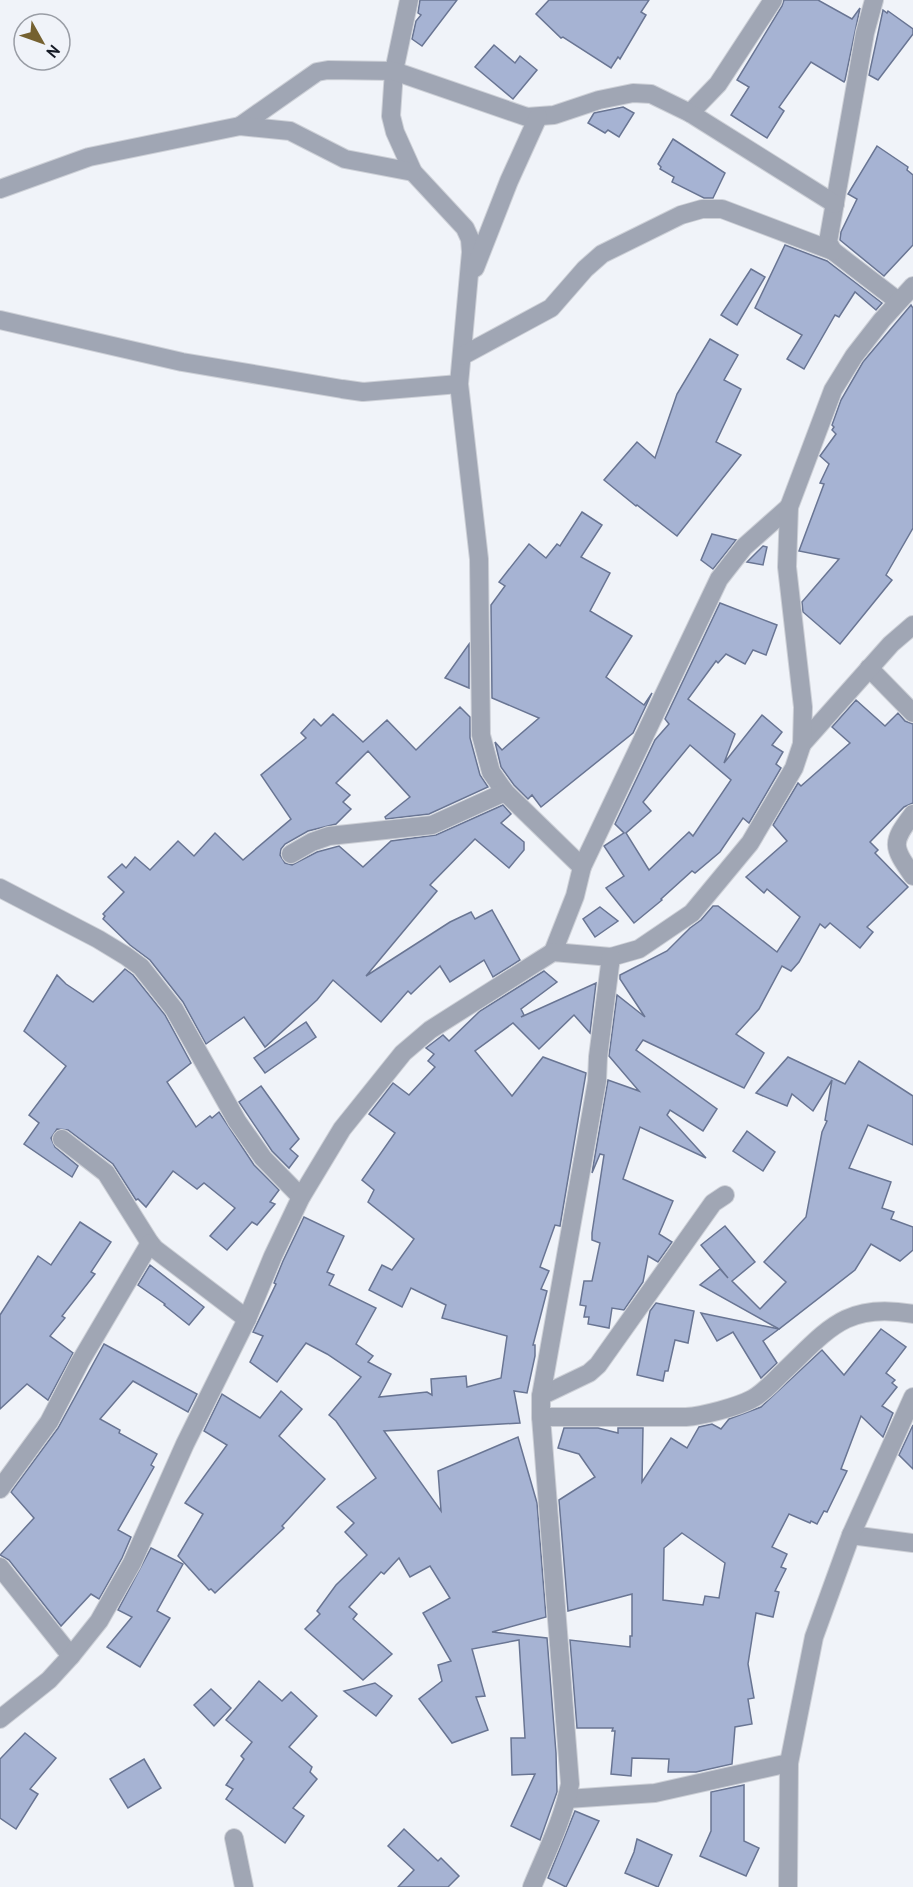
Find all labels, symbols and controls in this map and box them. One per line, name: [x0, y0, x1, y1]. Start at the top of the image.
north arrow: [12, 12, 72, 72]
text: N: [42, 41, 65, 62]

